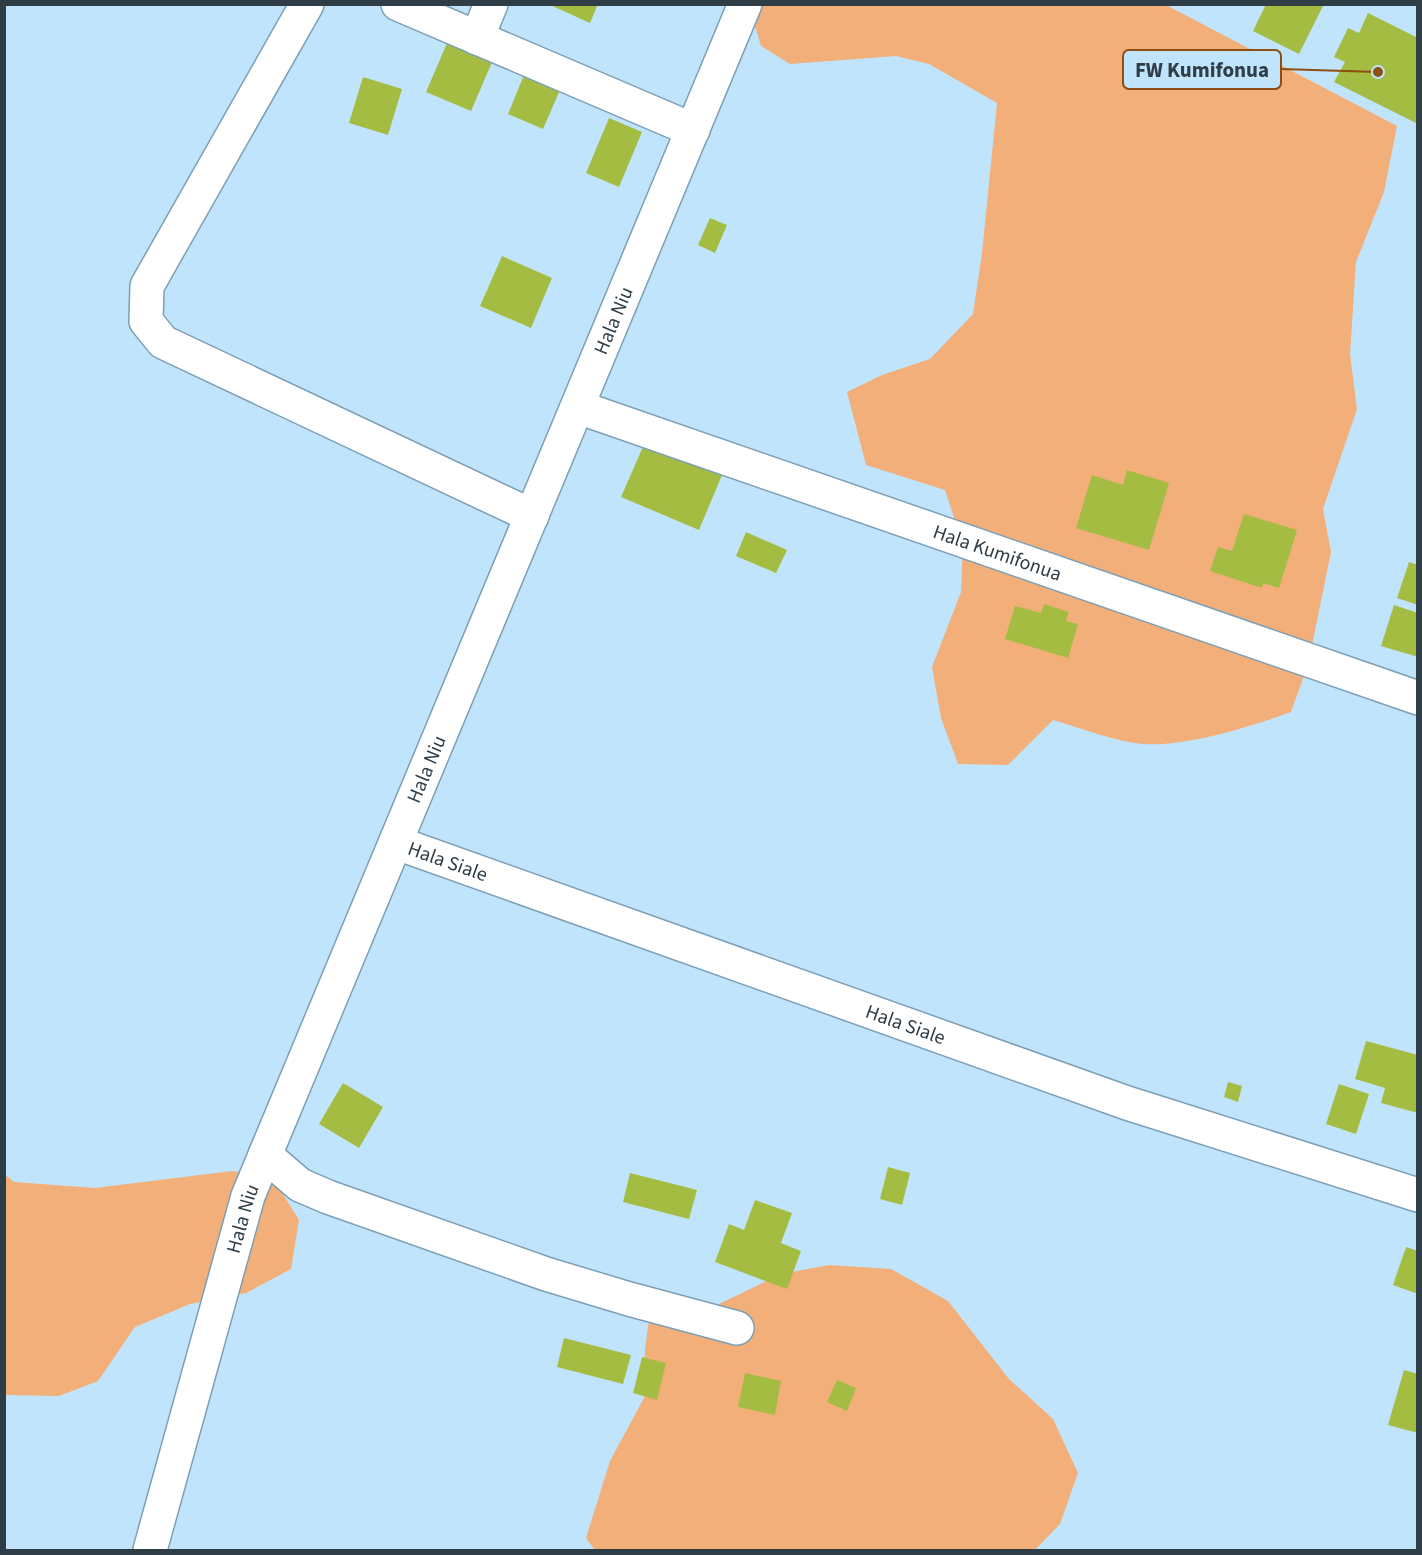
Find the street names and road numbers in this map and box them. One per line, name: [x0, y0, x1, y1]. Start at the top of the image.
street label: Hala Niu: [587, 283, 641, 359]
street label: Hala Kumifonua: [929, 518, 1065, 589]
street label: Hala Niu: [400, 731, 454, 808]
street label: Hala Siale: [404, 835, 491, 889]
street label: Hala Siale: [862, 998, 949, 1052]
street label: Hala Niu: [220, 1180, 267, 1257]

